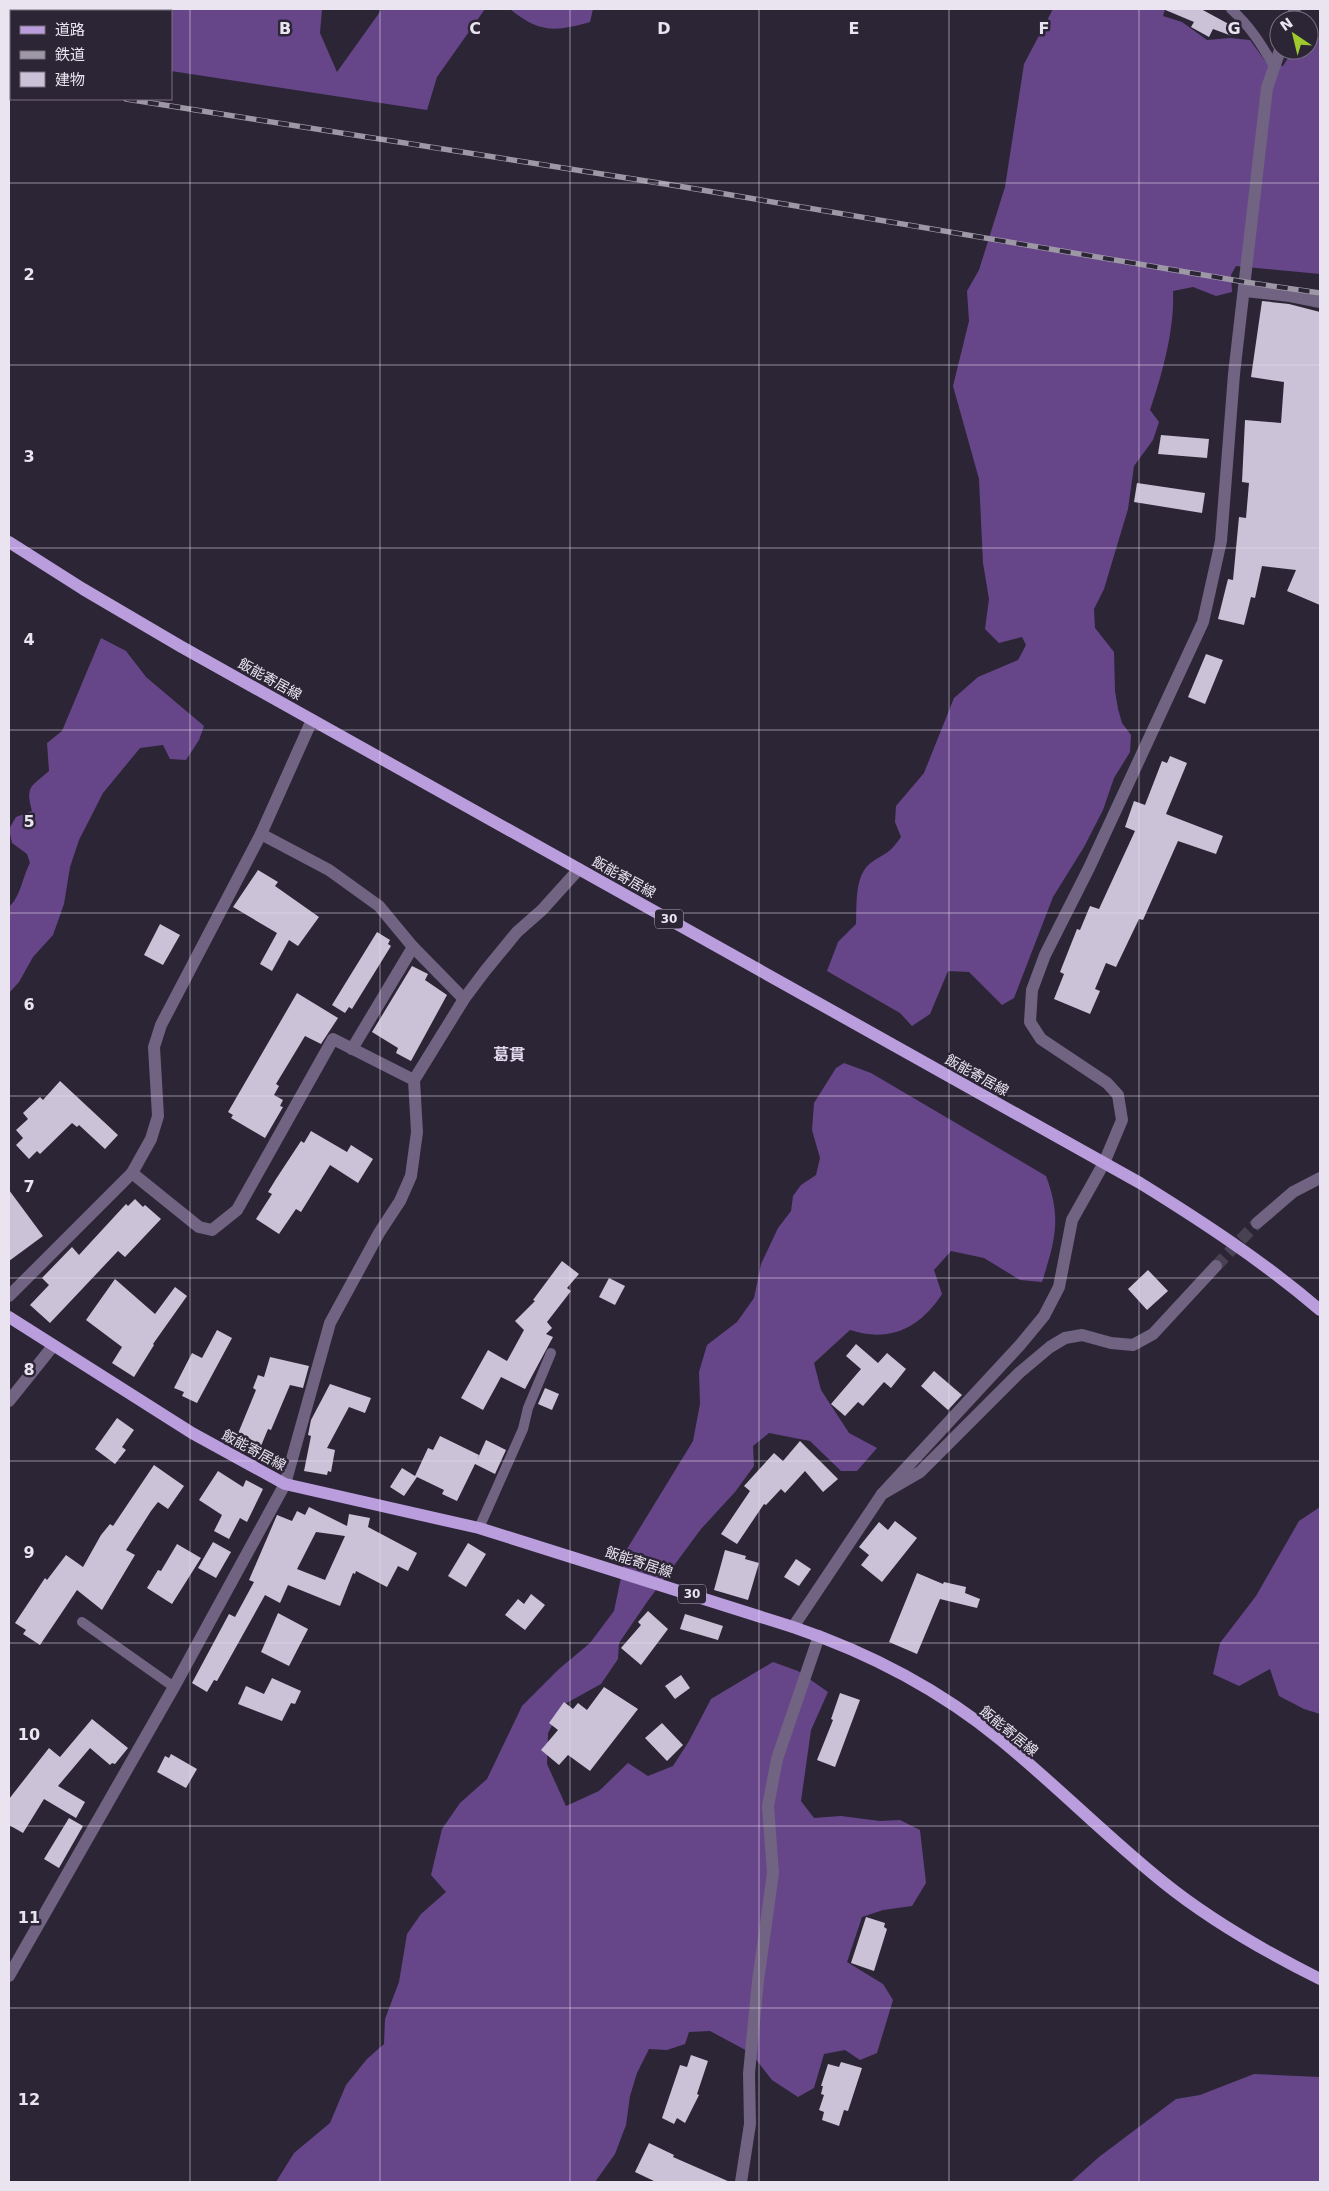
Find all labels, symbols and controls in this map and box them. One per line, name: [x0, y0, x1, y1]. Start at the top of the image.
legend: [10, 10, 172, 100]
north arrow: [1269, 10, 1319, 60]
text: N: [1277, 14, 1296, 34]
text: B: [279, 19, 291, 38]
text: C: [469, 19, 481, 38]
text: D: [657, 19, 671, 38]
text: E: [849, 19, 859, 38]
text: F: [1039, 19, 1049, 38]
text: G: [1227, 19, 1241, 38]
text: 道路: [55, 21, 85, 39]
text: 鉄道: [55, 46, 85, 64]
text: 建物: [55, 71, 85, 89]
text: 2: [23, 265, 35, 284]
text: 3: [23, 447, 35, 466]
text: 4: [23, 630, 35, 649]
street label: 飯能寄居線: [236, 655, 304, 703]
text: 5: [23, 812, 35, 831]
street label: 飯能寄居線: [590, 853, 658, 901]
road number: 30: [655, 910, 683, 929]
text: 6: [23, 995, 35, 1014]
district label: 葛貫: [493, 1045, 525, 1064]
street label: 飯能寄居線: [943, 1051, 1011, 1099]
text: 7: [23, 1177, 35, 1196]
text: 8: [23, 1360, 35, 1379]
street label: 飯能寄居線: [219, 1427, 289, 1473]
text: 9: [23, 1543, 35, 1562]
street label: 飯能寄居線: [603, 1544, 675, 1580]
road number: 30: [678, 1585, 706, 1604]
street label: 飯能寄居線: [977, 1703, 1041, 1759]
text: 10: [18, 1725, 40, 1744]
text: 11: [18, 1908, 40, 1927]
text: 12: [18, 2090, 40, 2109]

